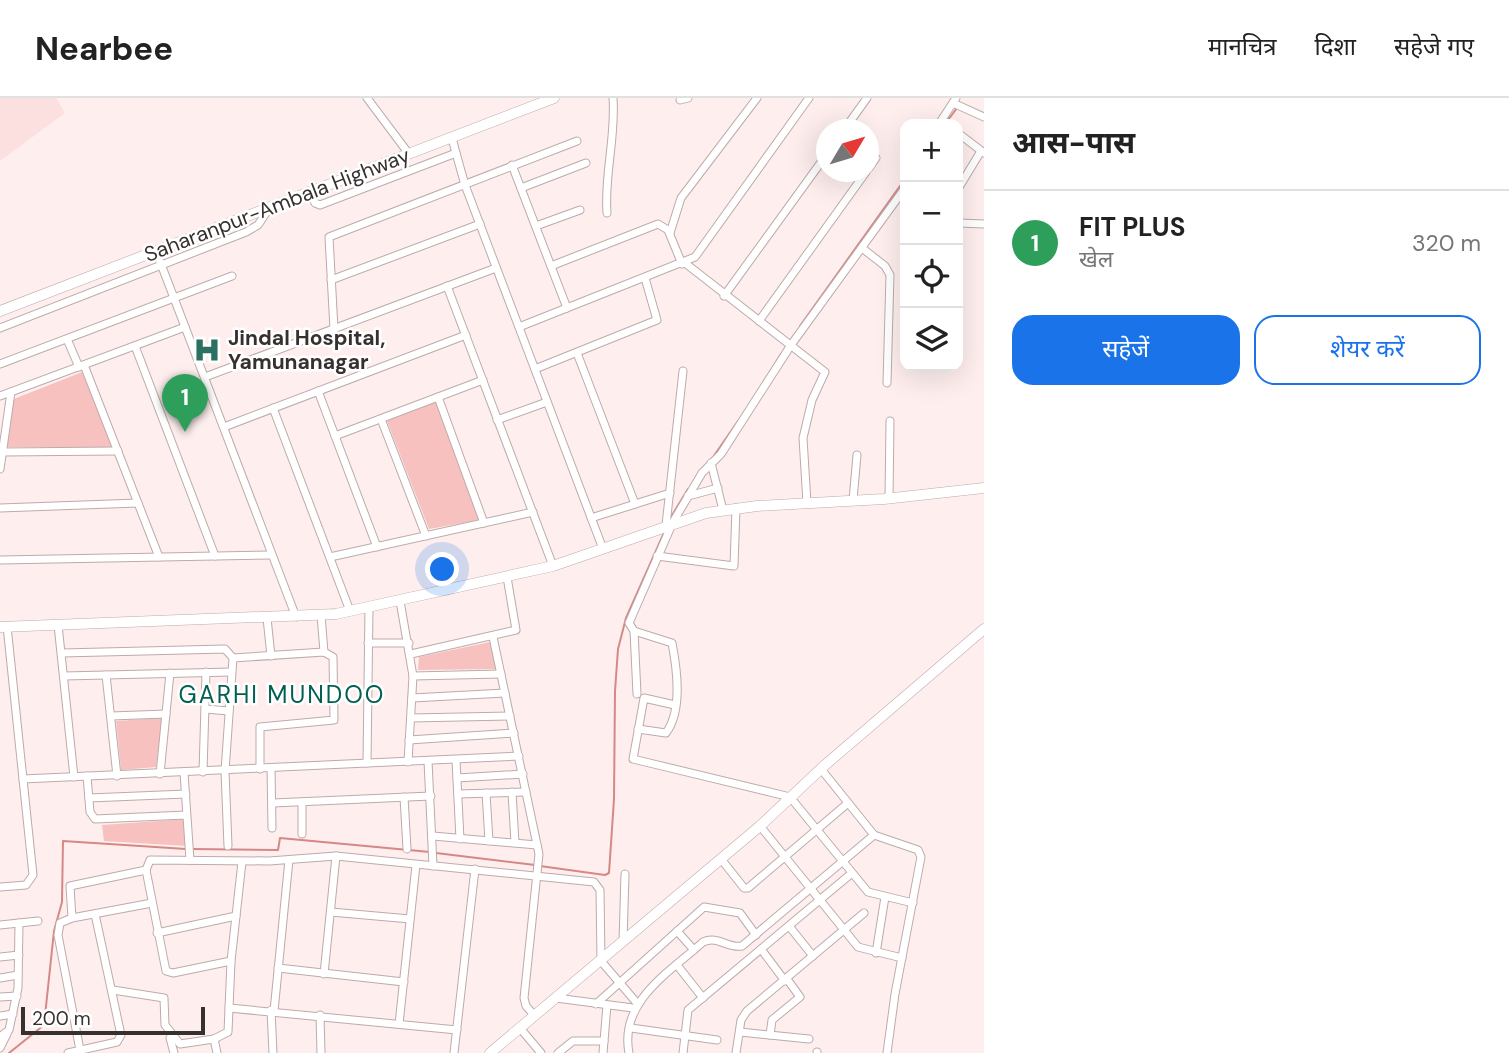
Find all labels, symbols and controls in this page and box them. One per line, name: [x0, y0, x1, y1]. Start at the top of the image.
text: Nearbee: [35, 27, 173, 70]
text: मानचित्र: [1208, 31, 1277, 62]
text: दिशा: [1315, 31, 1356, 62]
text: सहेजे गए: [1394, 31, 1474, 62]
north arrow: [816, 119, 879, 182]
map controls: [900, 119, 963, 371]
button: +: [900, 119, 963, 182]
text: आस-पास: [1012, 123, 1135, 162]
street label: Saharanpur-Ambala Highway: [140, 141, 414, 269]
button: −: [900, 182, 963, 245]
text: FIT PLUS: [1079, 210, 1185, 244]
text: 1: [1031, 228, 1039, 258]
text: 320 m: [1412, 228, 1481, 258]
text: खेल: [1079, 244, 1113, 274]
button: locate: [900, 245, 963, 308]
button: layers: [900, 308, 963, 371]
button: सहेजें: [1012, 315, 1240, 385]
button: शेयर करें: [1254, 315, 1481, 385]
place label: Jindal Hospital, Yamunanagar: [228, 324, 385, 376]
hospital icon: Jindal Hospital, Yamunanagar: [192, 335, 222, 365]
pin: 1: [162, 374, 208, 432]
your location: [425, 552, 459, 586]
district label: GARHI MUNDOO: [179, 679, 385, 710]
scale bar: [21, 1004, 205, 1036]
text: 200 m: [32, 1006, 91, 1031]

